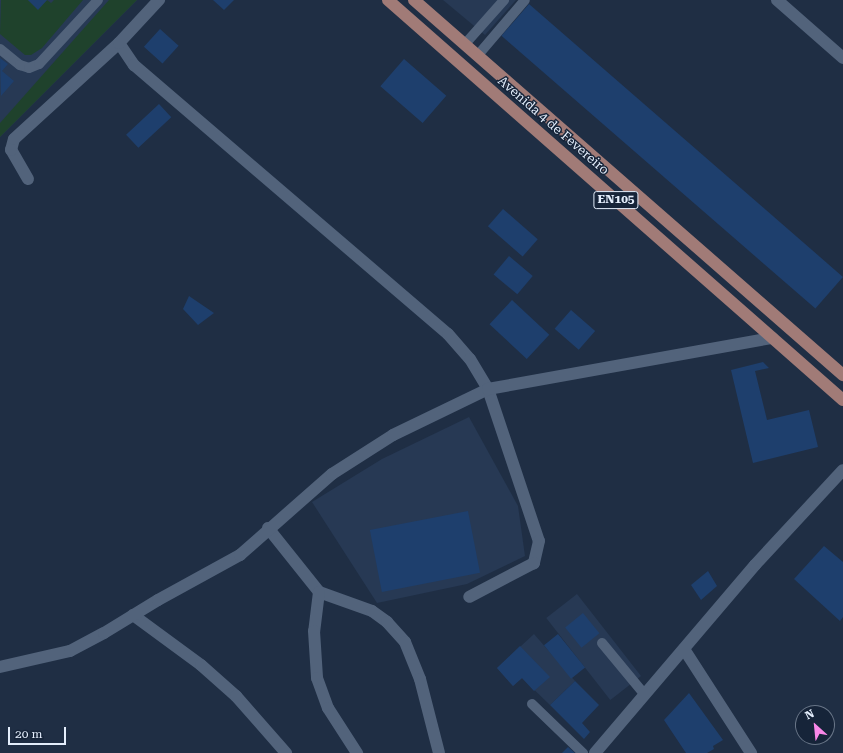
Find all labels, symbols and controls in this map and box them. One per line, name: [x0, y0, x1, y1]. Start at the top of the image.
street label: Avenida 4 de Fevereiro: [494, 74, 612, 178]
road number: EN105: [593, 190, 639, 210]
north arrow: [795, 705, 835, 745]
text: N: [803, 707, 817, 722]
scale bar: [10, 719, 68, 745]
text: 20 m: [15, 727, 42, 741]

